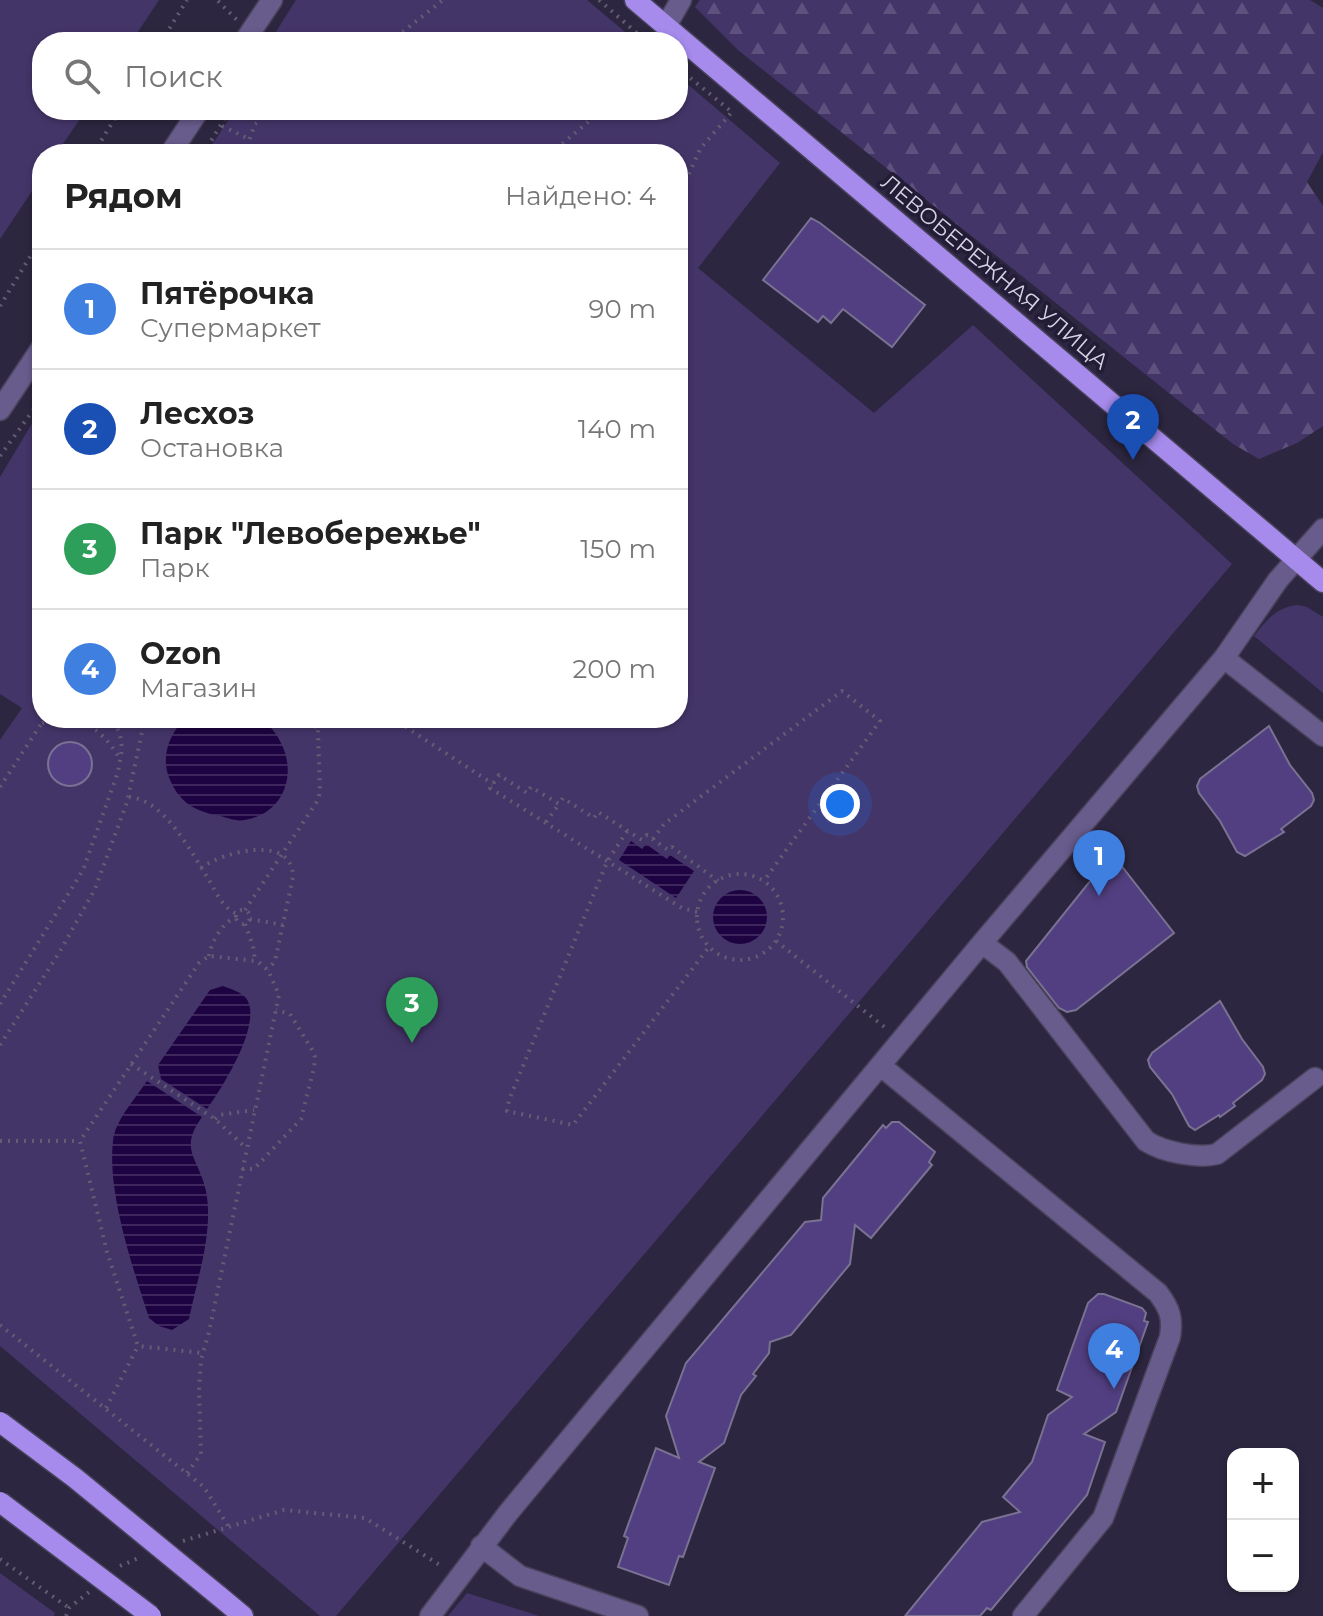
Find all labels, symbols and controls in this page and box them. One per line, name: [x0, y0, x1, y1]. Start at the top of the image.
search box: [32, 32, 688, 120]
icon: search: [60, 54, 104, 98]
text: Поиск: [124, 58, 223, 95]
street label: ЛЕВОБЕРЕЖНАЯ УЛИЦА: [876, 169, 1115, 376]
text: Рядом: [64, 175, 183, 217]
text: Найдено: 4: [505, 180, 656, 212]
text: Пятёрочка: [140, 275, 314, 312]
text: 1: [85, 293, 95, 325]
text: 90 m: [589, 293, 656, 325]
text: Супермаркет: [140, 312, 321, 344]
pin: 2: [1107, 394, 1159, 460]
text: Лесхоз: [140, 395, 254, 432]
text: 2: [82, 413, 98, 445]
text: 140 m: [578, 413, 656, 445]
text: Остановка: [140, 432, 284, 464]
text: Парк "Левобережье": [140, 515, 481, 552]
text: 3: [82, 533, 98, 565]
text: 150 m: [580, 533, 656, 565]
text: Парк: [140, 552, 210, 584]
text: Ozon: [140, 635, 222, 672]
text: 4: [81, 653, 99, 685]
text: 200 m: [572, 653, 656, 685]
text: Магазин: [140, 672, 257, 704]
your location: [820, 784, 860, 824]
pin: 1: [1073, 830, 1125, 896]
pin: 3: [386, 977, 438, 1043]
pin: 4: [1088, 1323, 1140, 1389]
map controls: [1227, 1448, 1299, 1592]
button: +: [1227, 1448, 1299, 1520]
button: −: [1227, 1520, 1299, 1592]

